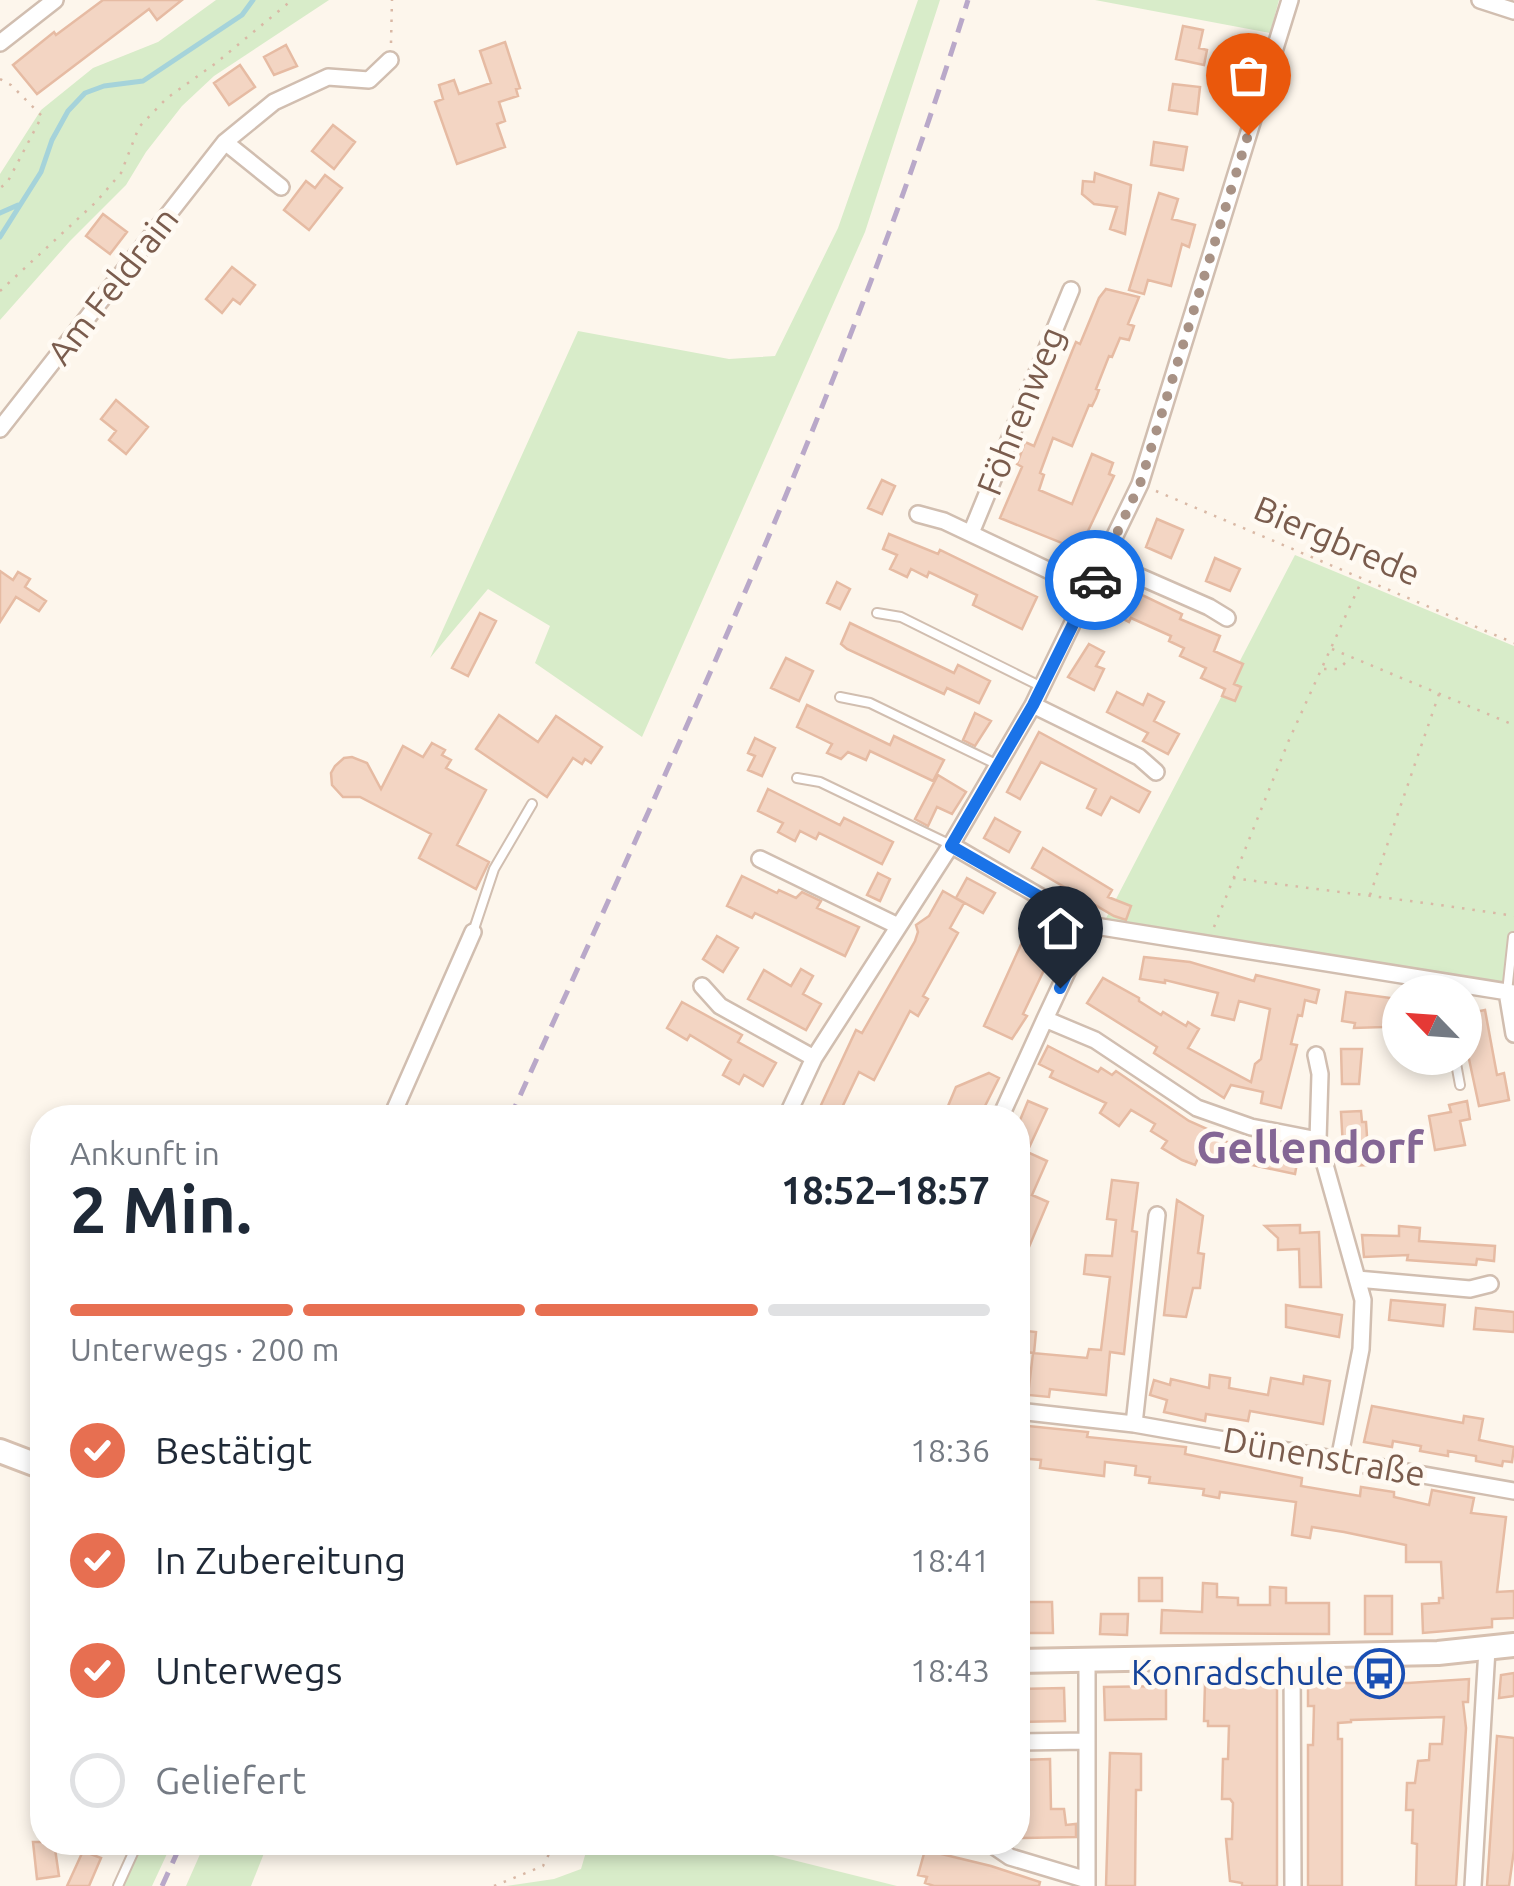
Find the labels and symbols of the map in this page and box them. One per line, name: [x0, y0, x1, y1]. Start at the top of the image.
pin: [1206, 33, 1291, 136]
street label: Am Feldrain: [39, 199, 186, 372]
street label: Föhrenweg: [968, 321, 1072, 501]
street label: Biergbrede: [1248, 487, 1426, 593]
courier: [1045, 530, 1145, 630]
pin: [1018, 886, 1103, 989]
north arrow: [1382, 975, 1482, 1075]
district label: Gellendorf: [1196, 1121, 1424, 1172]
street label: Dünenstraße: [1220, 1419, 1428, 1493]
bus stop icon: Konradschule: [1353, 1647, 1405, 1699]
place label: Konradschule: [1131, 1652, 1344, 1692]

